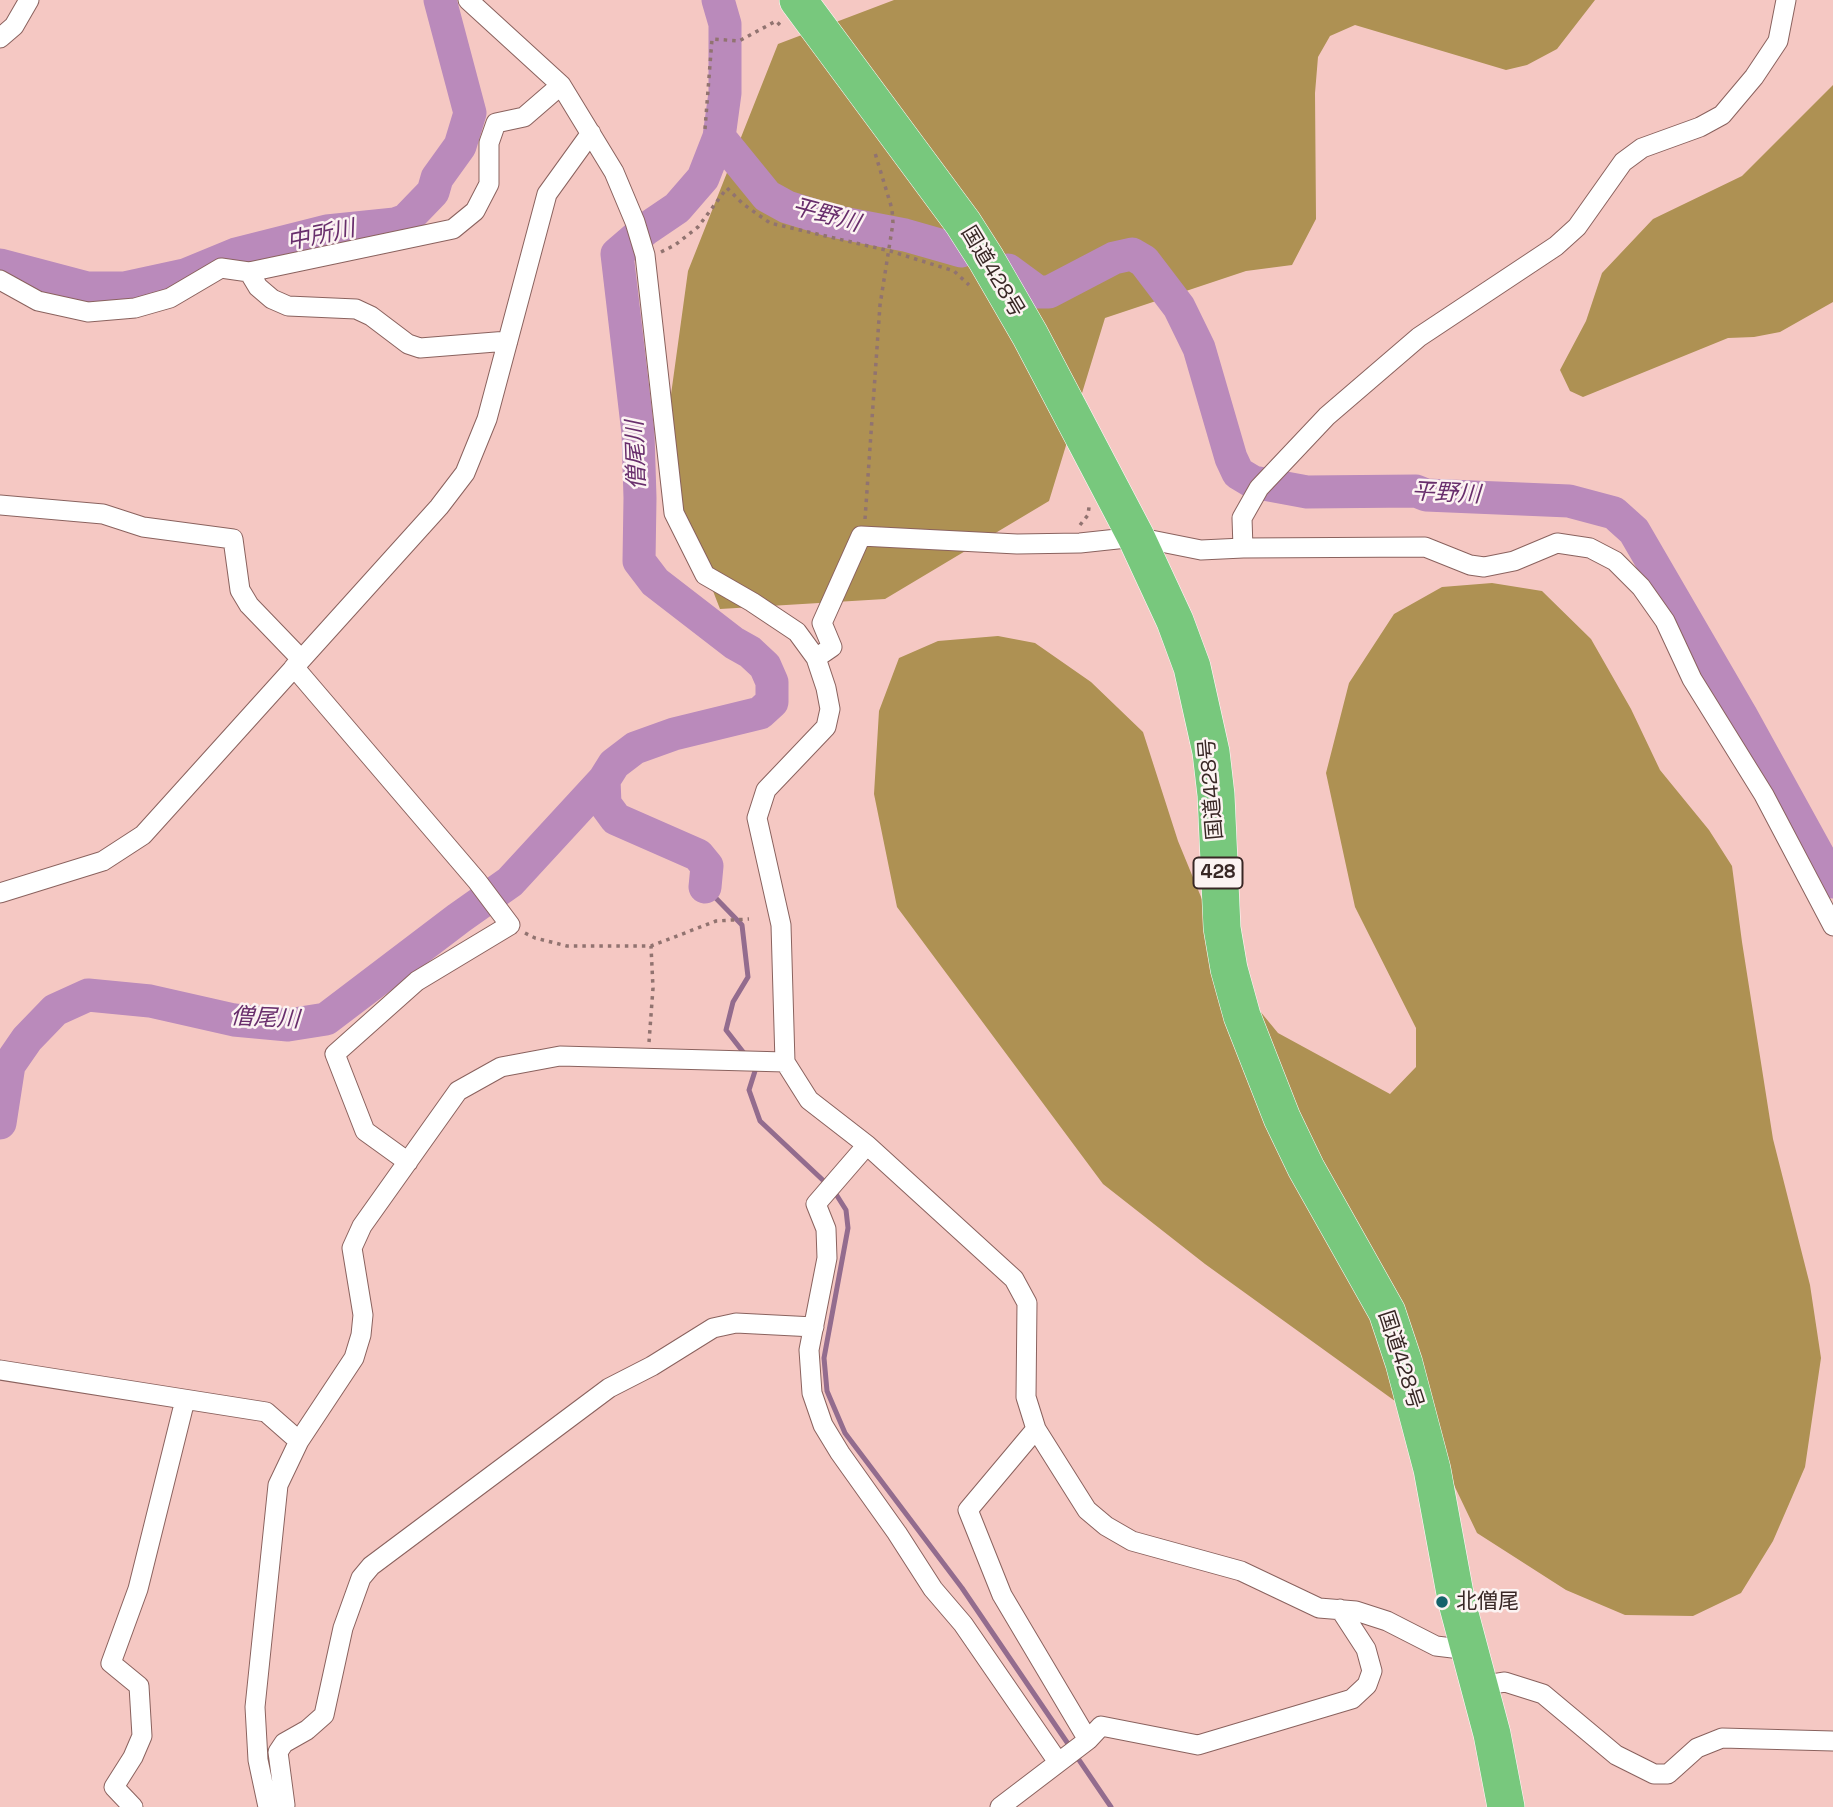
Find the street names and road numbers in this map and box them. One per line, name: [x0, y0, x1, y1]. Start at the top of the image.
street label: 国道428号: [955, 222, 1029, 322]
street label: 国道428号: [1195, 737, 1229, 841]
road number: 428: [1194, 858, 1242, 888]
street label: 国道428号: [1372, 1308, 1428, 1412]

